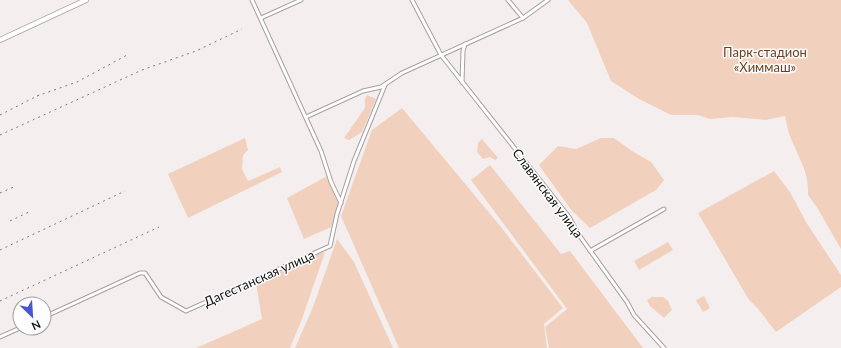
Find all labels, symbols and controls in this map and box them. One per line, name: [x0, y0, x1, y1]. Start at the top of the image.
park label: Парк-стадион «Химмаш»: [723, 44, 807, 75]
street label: Славянская улица: [509, 145, 587, 241]
street label: Дагестанская улица: [201, 246, 317, 310]
north arrow: [12, 296, 52, 336]
text: N: [30, 318, 43, 333]

